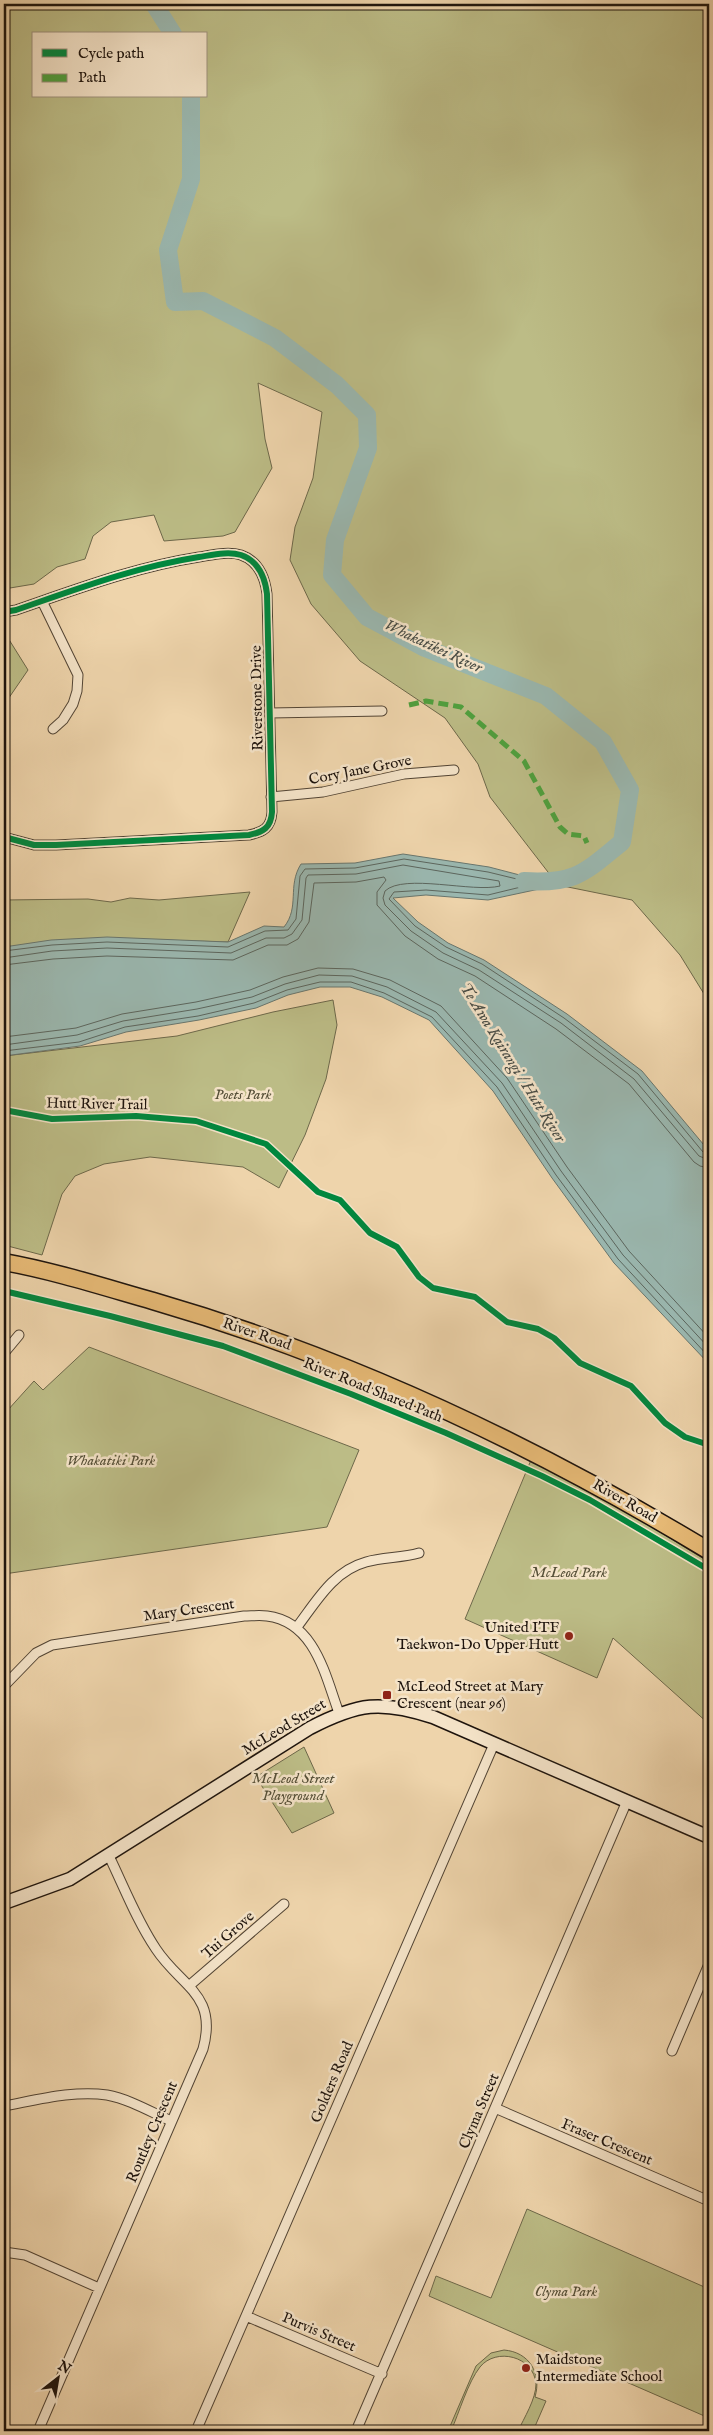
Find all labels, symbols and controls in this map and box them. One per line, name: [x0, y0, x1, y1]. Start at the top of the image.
legend: [32, 32, 208, 98]
text: Cycle path: [78, 44, 144, 63]
text: Path: [78, 68, 106, 87]
water label: Whakatīkei River: [381, 616, 486, 679]
street label: Riverstone Drive: [247, 645, 267, 751]
street label: Cory Jane Grove: [307, 751, 413, 789]
water label: Te Awa Kairangi / Hutt River: [455, 980, 570, 1148]
park label: Poets Park: [214, 1085, 272, 1104]
street label: Hutt River Trail: [46, 1094, 149, 1114]
street label: River Road: [220, 1313, 295, 1355]
street label: River Road Shared Path: [301, 1353, 446, 1427]
park label: Whakatiki Park: [67, 1451, 155, 1470]
street label: River Road: [589, 1475, 662, 1528]
park label: McLeod Park: [531, 1563, 607, 1582]
street label: Mary Crescent: [142, 1594, 236, 1626]
place label: United ITF Taekwon-Do Upper Hutt: [397, 1618, 559, 1654]
marker: United ITF Taekwon-Do Upper Hutt: [563, 1630, 575, 1642]
place label: McLeod Street at Mary Crescent (near 96): [397, 1677, 544, 1713]
marker: McLeod Street at Mary Crescent (near 96): [381, 1689, 393, 1701]
street label: McLeod Street: [238, 1694, 330, 1760]
park label: McLeod Street Playground: [252, 1769, 335, 1806]
street label: Tui Grove: [198, 1907, 258, 1963]
street label: Golders Road: [306, 2037, 358, 2126]
street label: Clyma Street: [455, 2070, 503, 2152]
street label: Routley Crescent: [122, 2078, 182, 2186]
street label: Fraser Crescent: [559, 2114, 655, 2170]
park label: Clyma Park: [535, 2282, 597, 2301]
street label: Purvis Street: [279, 2308, 359, 2356]
place label: Maidstone Intermediate School: [536, 2350, 663, 2386]
north arrow: [32, 2352, 82, 2402]
text: N: [53, 2356, 74, 2379]
marker: Maidstone Intermediate School: [520, 2362, 532, 2374]

